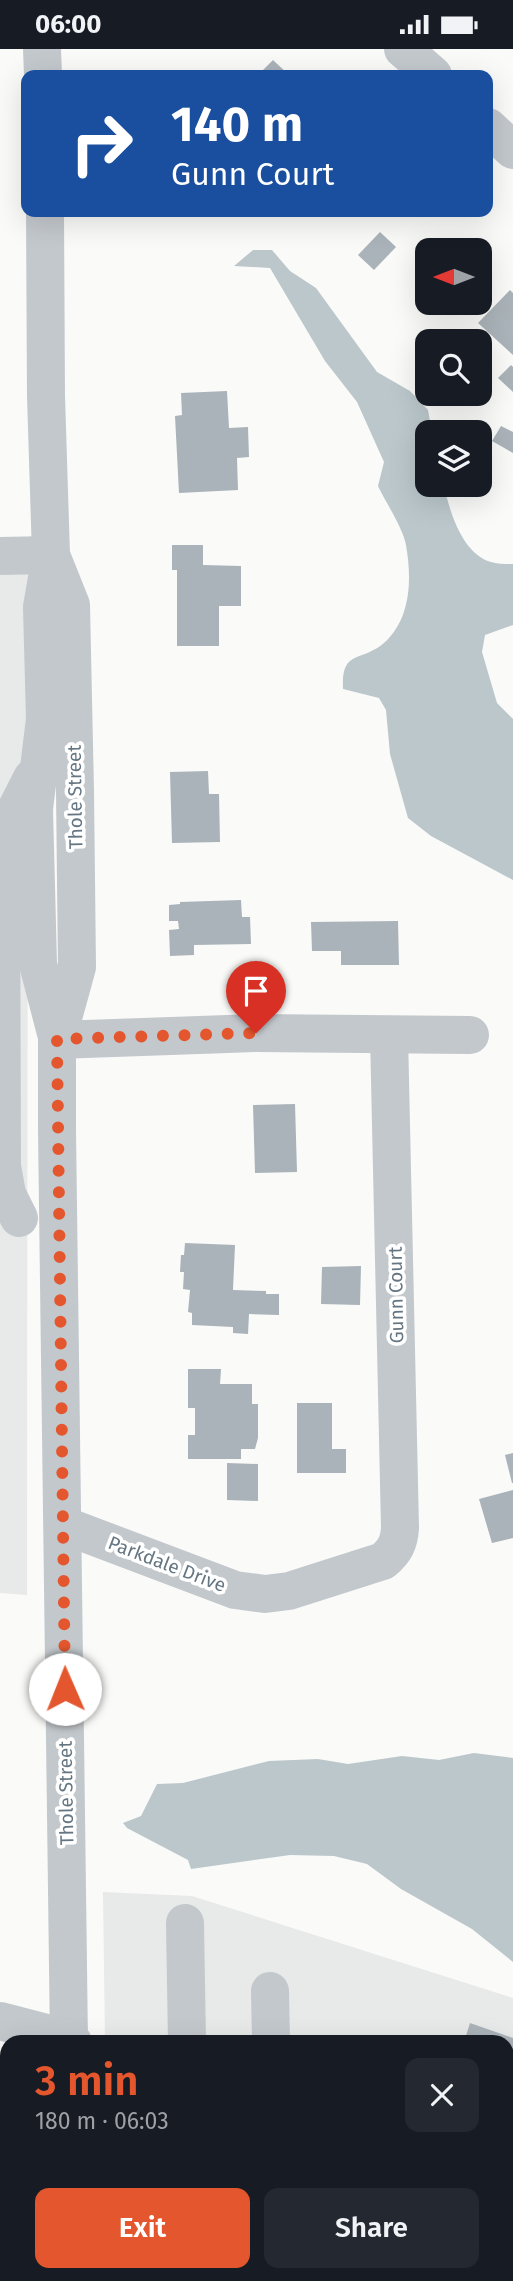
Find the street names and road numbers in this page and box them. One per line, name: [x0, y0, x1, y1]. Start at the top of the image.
street label: Thole Street: [63, 744, 87, 849]
street label: Gunn Court: [384, 1246, 408, 1344]
street label: Parkdale Drive: [105, 1531, 229, 1597]
street label: Thole Street: [54, 1740, 78, 1845]

